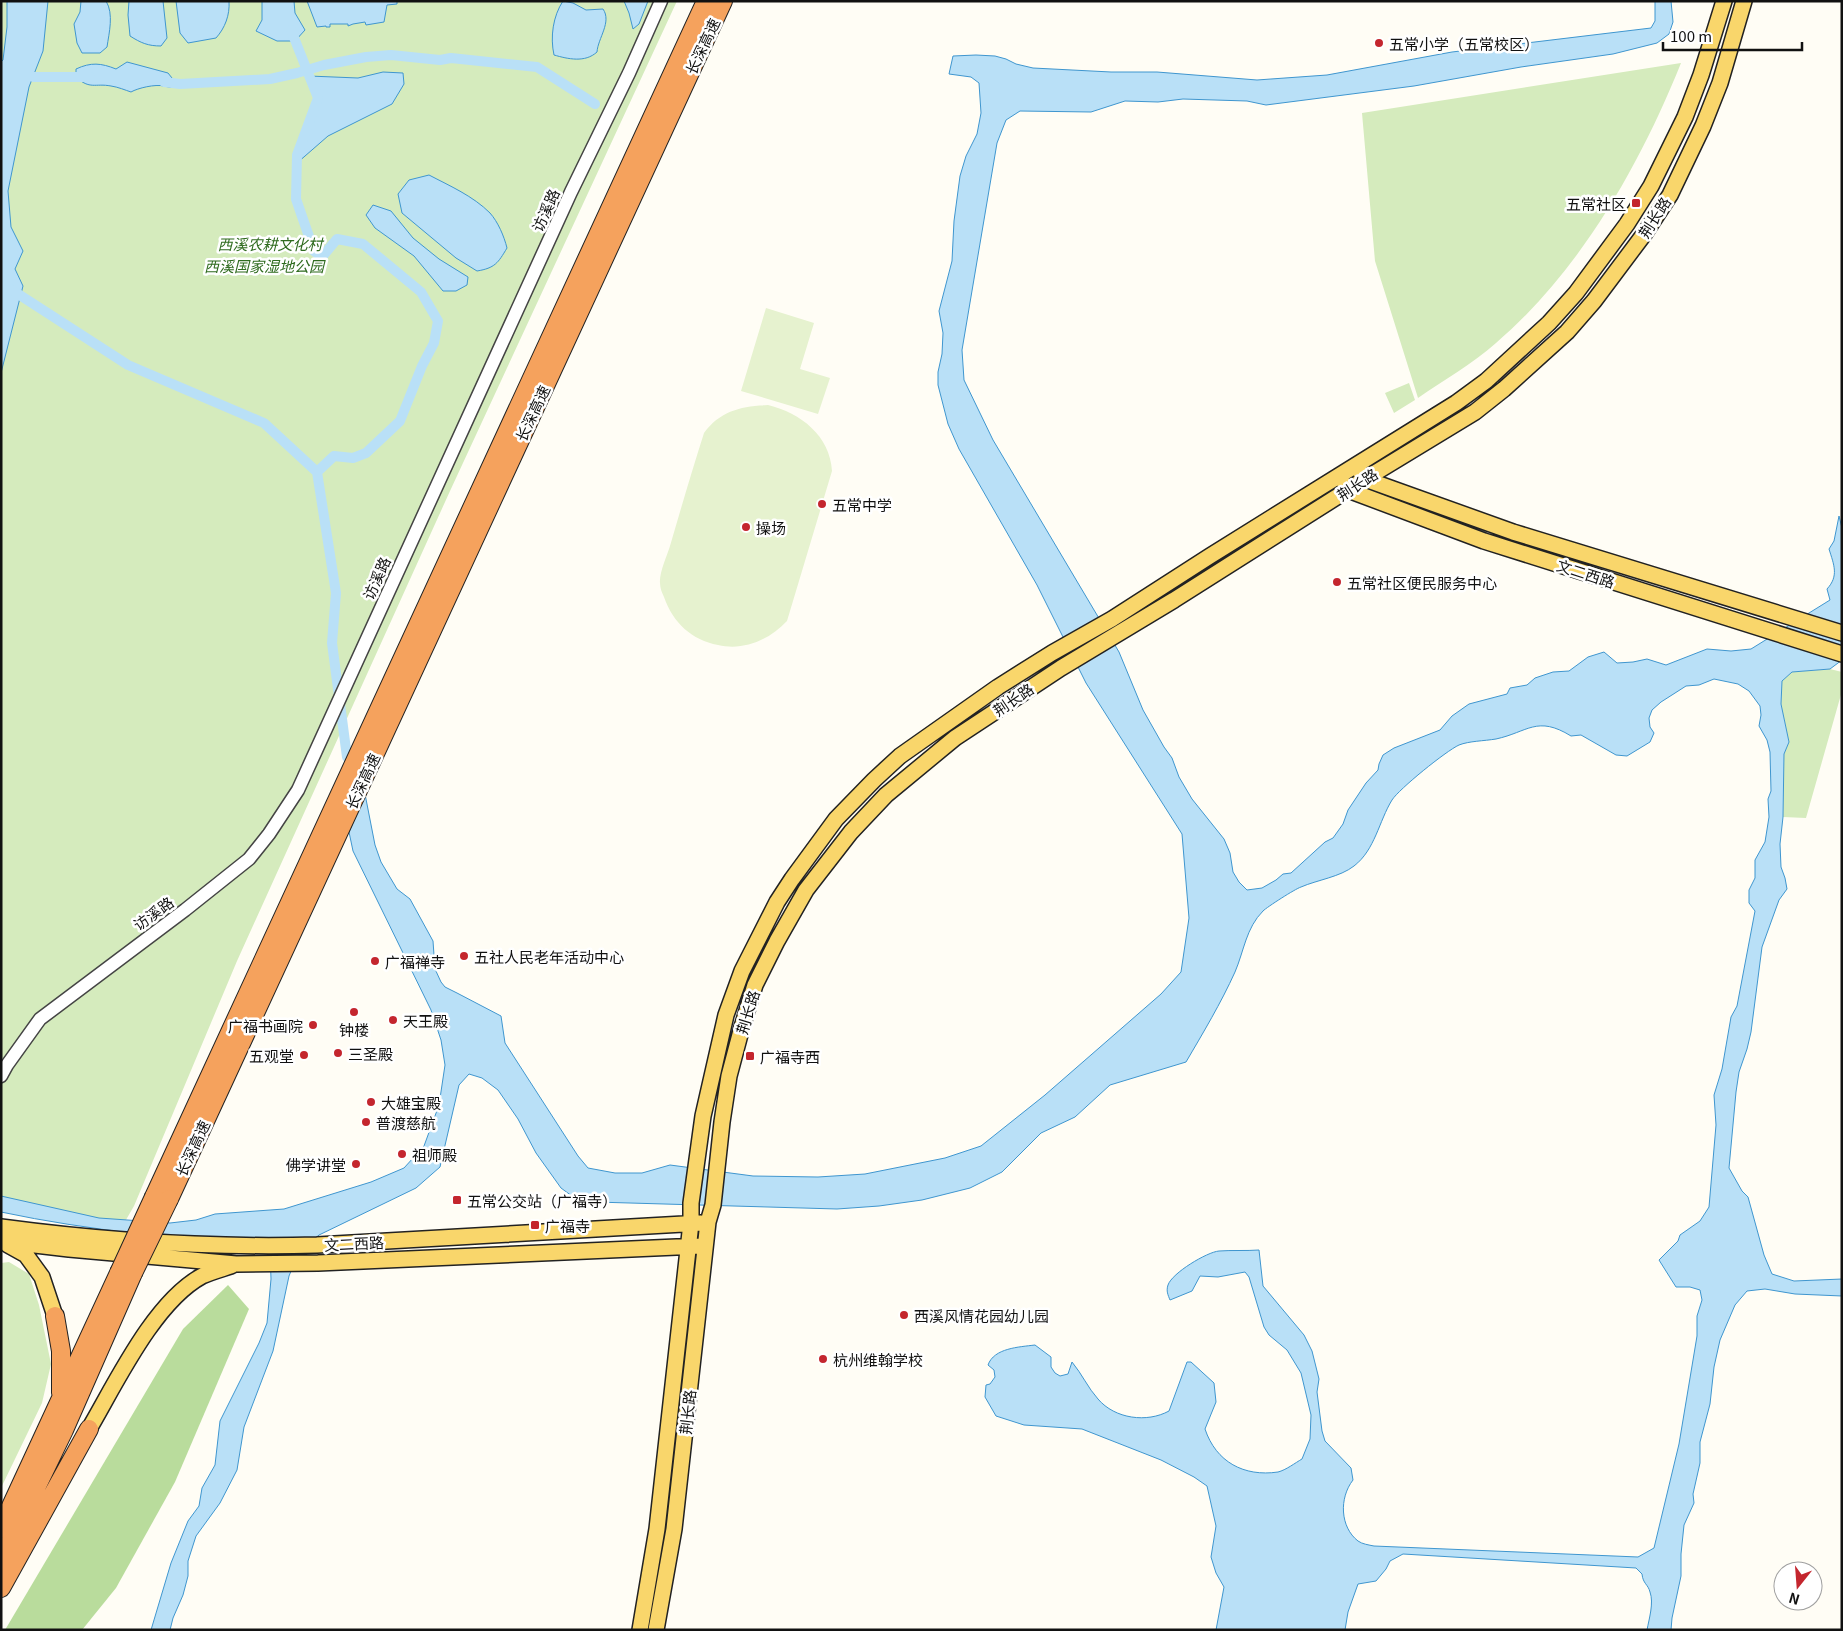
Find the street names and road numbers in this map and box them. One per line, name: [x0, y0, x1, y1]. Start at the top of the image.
street label: 长深高速: [680, 14, 724, 78]
street label: 访溪路: [526, 185, 564, 235]
street label: 荆长路: [1633, 192, 1675, 242]
street label: 长深高速: [510, 381, 554, 445]
street label: 荆长路: [1332, 463, 1382, 505]
street label: 访溪路: [357, 553, 395, 603]
street label: 文二西路: [1554, 554, 1618, 592]
street label: 荆长路: [988, 678, 1038, 720]
street label: 长深高速: [340, 749, 384, 813]
street label: 访溪路: [129, 891, 177, 935]
street label: 荆长路: [730, 987, 764, 1037]
street label: 长深高速: [170, 1116, 214, 1180]
street label: 文二西路: [323, 1231, 385, 1255]
street label: 荆长路: [674, 1389, 700, 1435]

